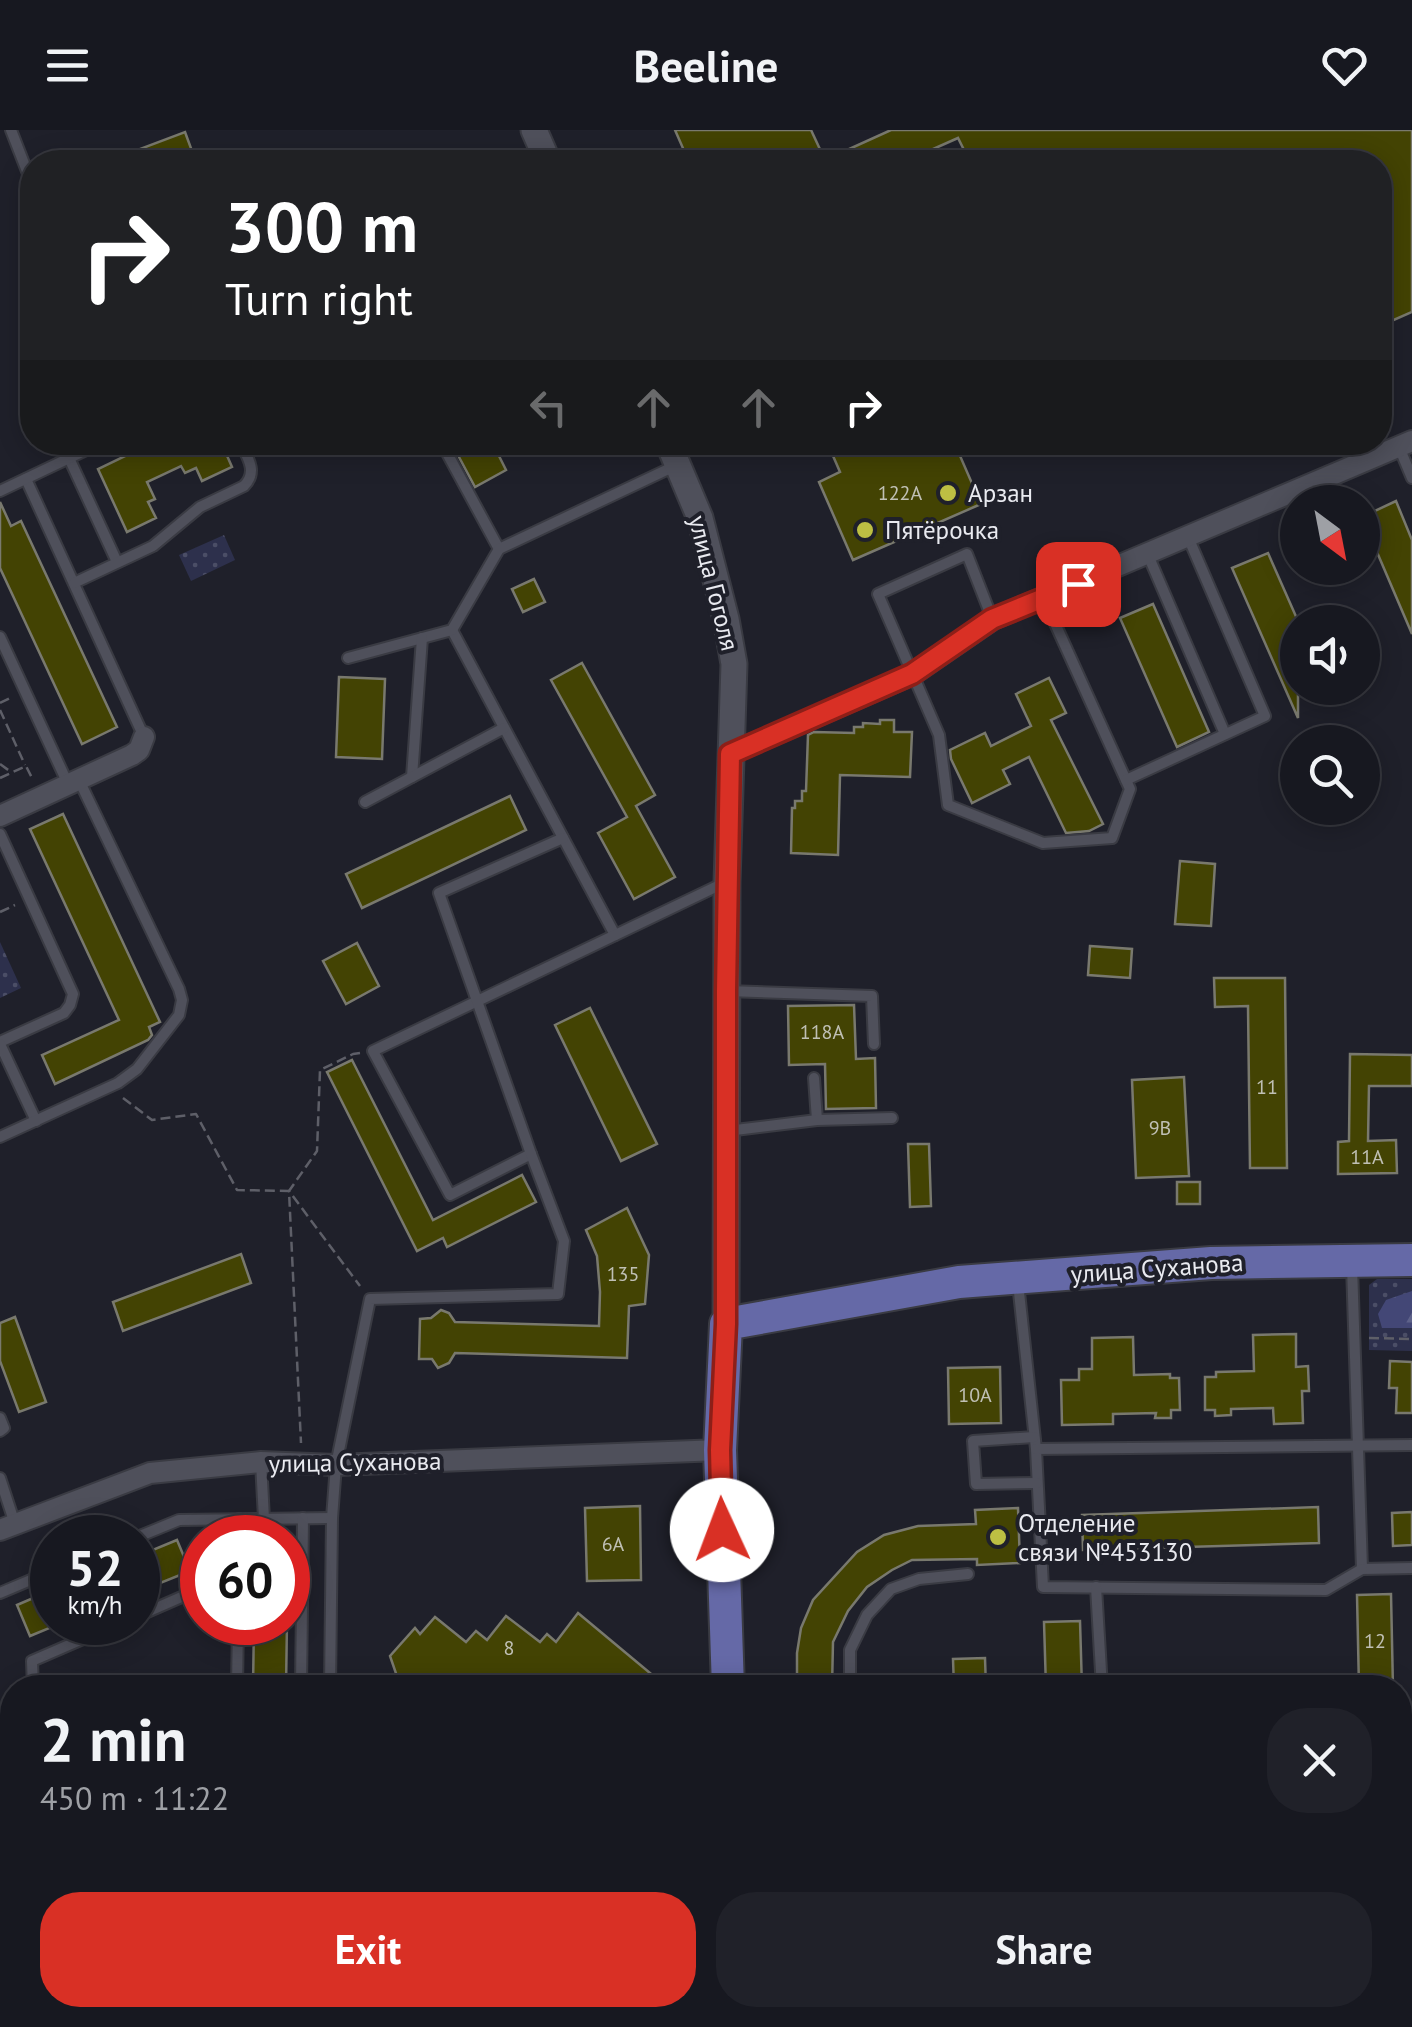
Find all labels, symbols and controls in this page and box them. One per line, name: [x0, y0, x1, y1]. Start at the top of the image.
text: Beeline: [634, 36, 778, 94]
icon: menu: [40, 38, 95, 93]
icon: heart: [1317, 38, 1372, 93]
text: 300 m: [225, 181, 418, 271]
icon: right: [60, 190, 190, 320]
text: Turn right: [225, 269, 413, 327]
icon: left: [521, 380, 576, 435]
icon: ahead: [626, 380, 681, 435]
icon: ahead: [731, 380, 786, 435]
icon: right: [836, 380, 891, 435]
place label: Арзан: [968, 477, 1033, 509]
house number: 122А: [878, 480, 922, 506]
marker: Арзан: [937, 482, 959, 504]
north arrow: [1280, 485, 1380, 585]
map controls: [1280, 485, 1380, 825]
street label: улица Гоголя: [682, 512, 746, 654]
place label: Пятёрочка: [885, 514, 999, 546]
marker: Пятёрочка: [854, 519, 876, 541]
pin: [1036, 542, 1121, 627]
icon: arrive: [1051, 557, 1106, 612]
button: sound: [1280, 605, 1380, 705]
button: search: [1280, 725, 1380, 825]
house number: 118А: [800, 1019, 844, 1045]
house number: 11: [1256, 1074, 1278, 1100]
house number: 9В: [1149, 1115, 1171, 1141]
house number: 11А: [1350, 1144, 1384, 1170]
street label: улица Суханова: [1070, 1246, 1244, 1290]
house number: 135: [607, 1261, 639, 1287]
house number: 10А: [958, 1382, 992, 1408]
street label: улица Суханова: [268, 1444, 442, 1480]
position arrow: [670, 1478, 774, 1582]
place label: Отделение связи №453130: [1018, 1507, 1192, 1568]
speed limit sign: 60: [180, 1515, 310, 1645]
marker: Отделение связи №453130: [987, 1526, 1009, 1548]
house number: 6А: [602, 1531, 625, 1557]
text: 52: [67, 1535, 123, 1600]
text: km/h: [68, 1589, 122, 1621]
house number: 12: [1364, 1628, 1386, 1654]
house number: 8: [504, 1635, 514, 1661]
text: 2 min: [40, 1700, 186, 1778]
button: close: [1267, 1708, 1372, 1813]
text: 450 m · 11:22: [40, 1777, 229, 1819]
button: Exit: [40, 1892, 696, 2007]
button: Share: [716, 1892, 1372, 2007]

